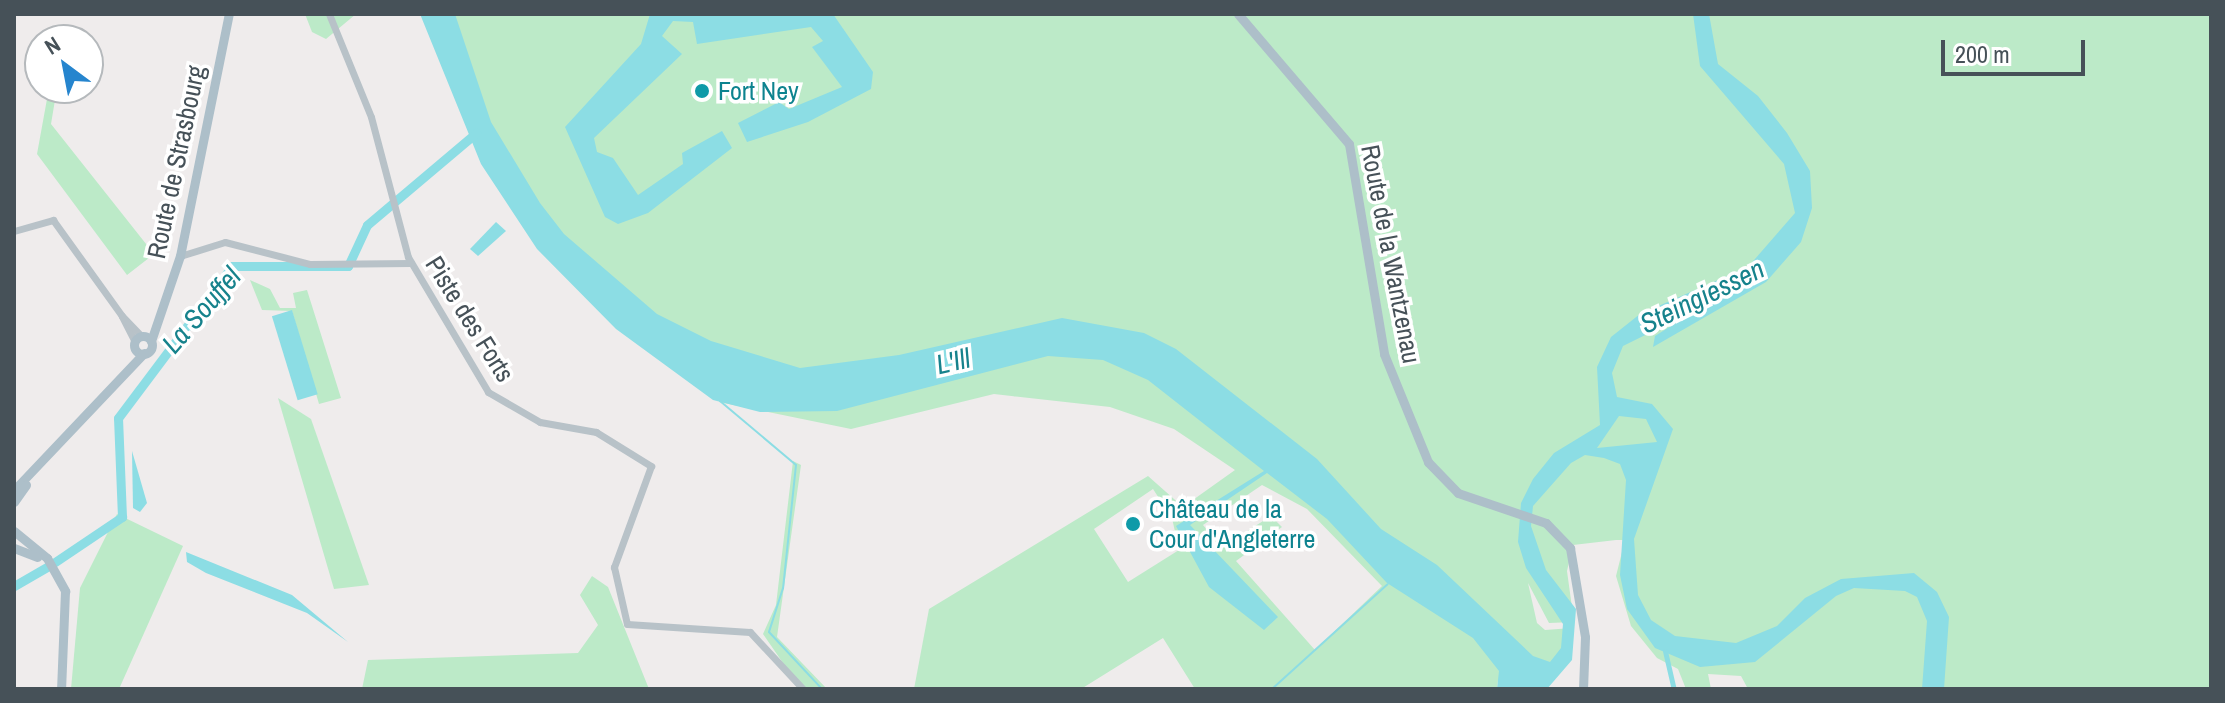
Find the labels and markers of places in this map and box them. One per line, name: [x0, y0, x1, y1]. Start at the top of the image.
place label: Fort Ney: [718, 75, 799, 107]
marker: Fort Ney: [693, 82, 711, 100]
place label: Château de la Cour d'Angleterre: [1149, 493, 1315, 554]
marker: Château de la Cour d'Angleterre: [1124, 515, 1142, 533]

